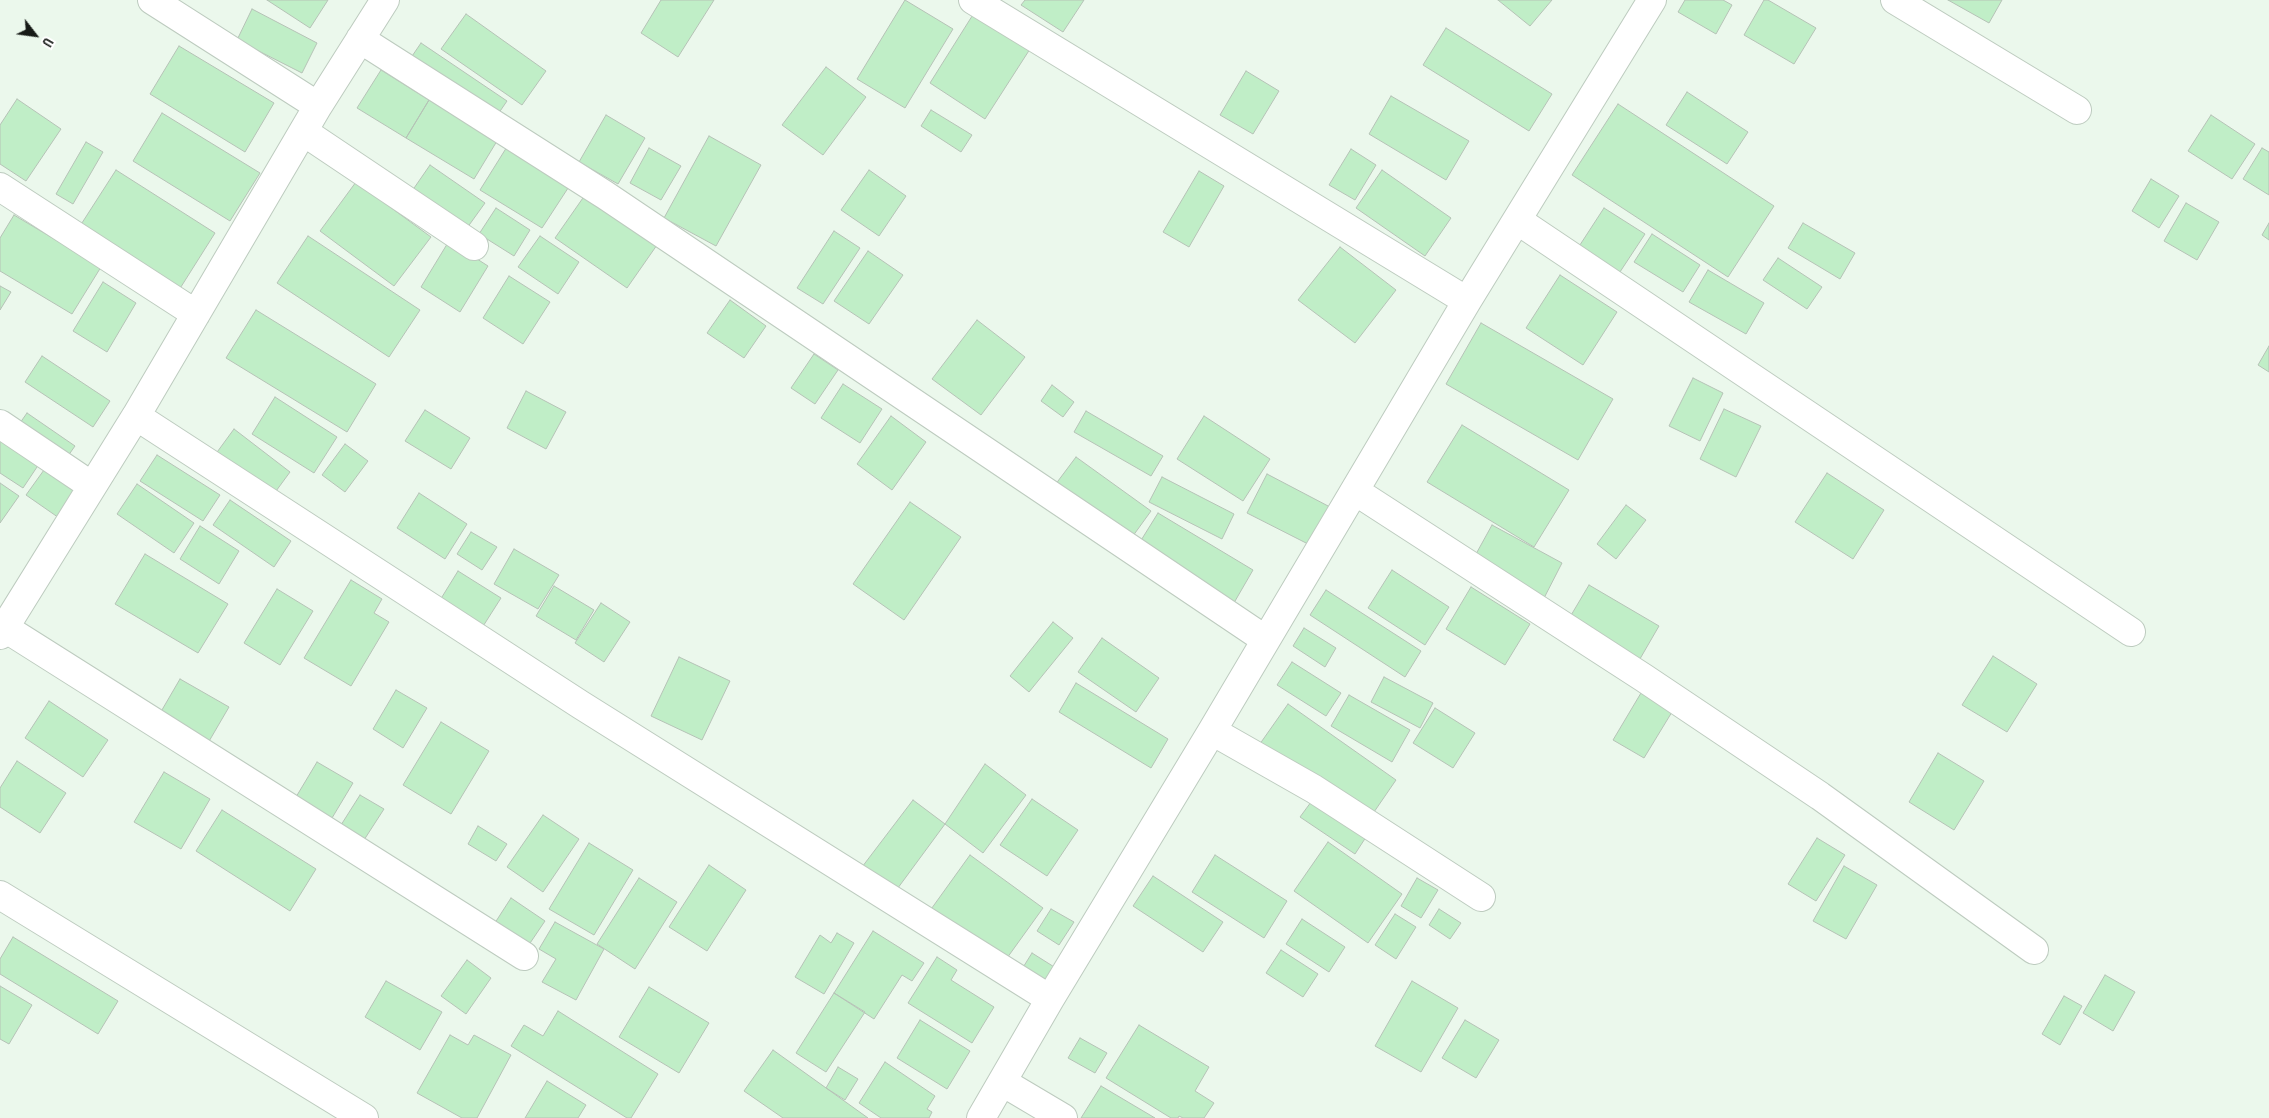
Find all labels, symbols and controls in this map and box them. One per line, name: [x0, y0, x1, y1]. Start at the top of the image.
north arrow: [10, 10, 60, 60]
text: U: [38, 35, 58, 50]

